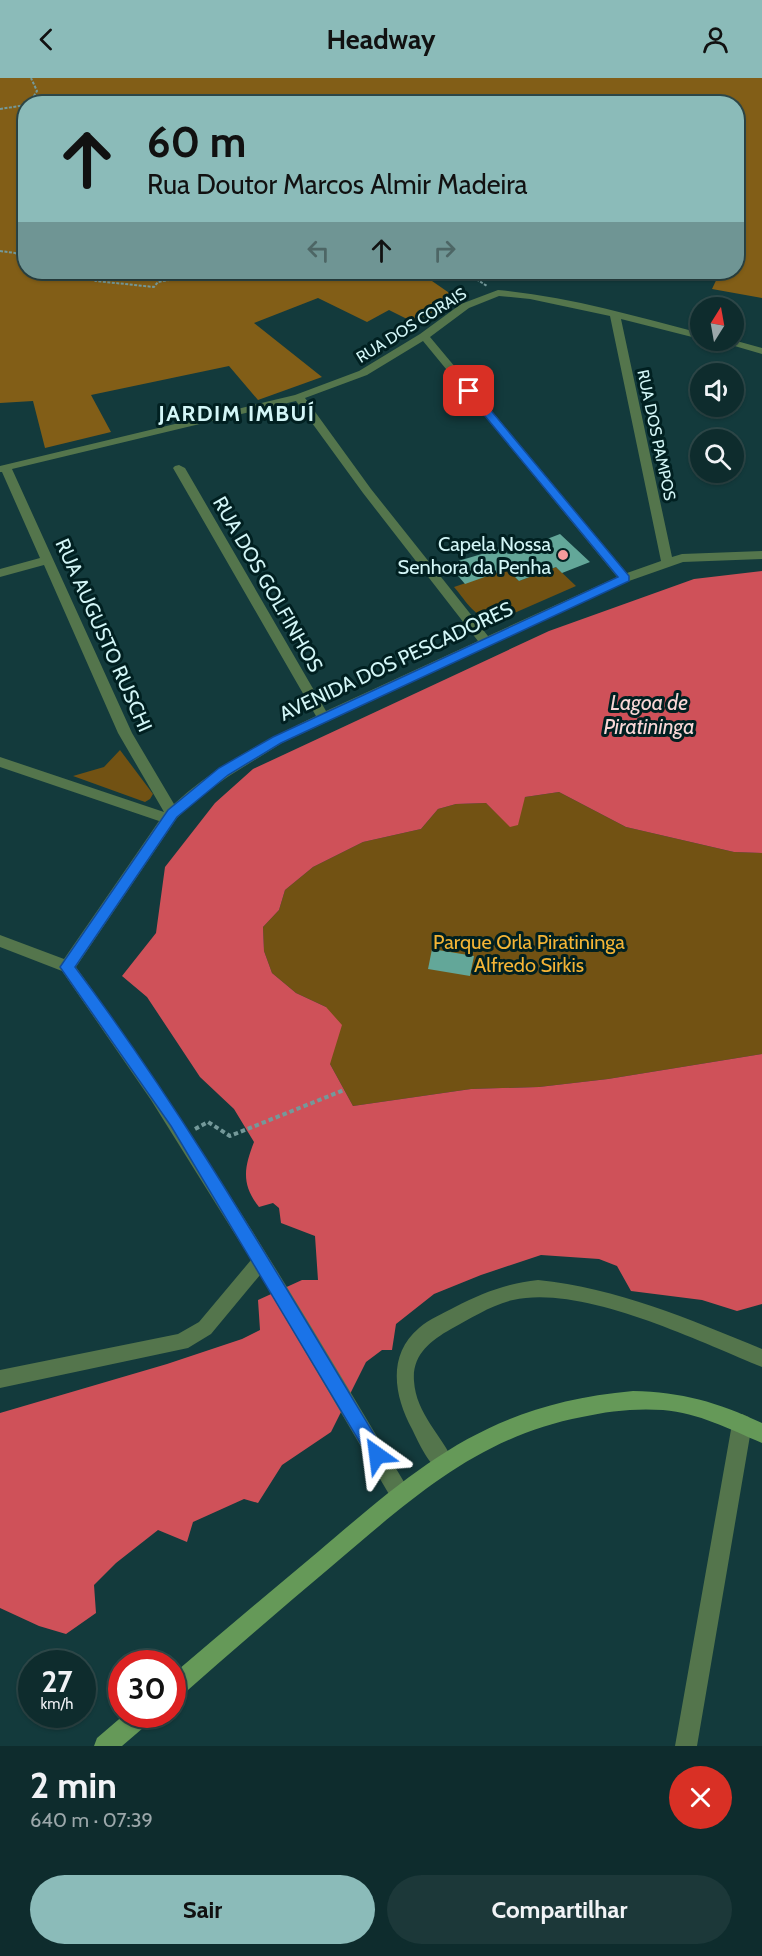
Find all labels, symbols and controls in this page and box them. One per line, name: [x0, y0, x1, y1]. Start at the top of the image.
icon: back: [30, 23, 63, 56]
text: Headway: [327, 23, 435, 56]
icon: person: [699, 23, 732, 56]
text: 60 m: [147, 116, 246, 168]
icon: ahead: [48, 120, 126, 198]
text: Rua Doutor Marcos Almir Madeira: [147, 168, 528, 201]
icon: left: [302, 234, 335, 267]
icon: ahead: [365, 234, 398, 267]
icon: right: [428, 234, 461, 267]
street label: RUA DOS CORAIS: [353, 284, 470, 367]
north arrow: [690, 297, 744, 351]
map controls: [690, 297, 744, 483]
button: sound: [690, 363, 744, 417]
pin: [443, 365, 494, 416]
street label: RUA DOS PAMPOS: [633, 368, 680, 502]
icon: arrive: [452, 374, 485, 407]
district label: JARDIM IMBUÍ: [157, 400, 316, 427]
button: search: [690, 429, 744, 483]
street label: RUA DOS GOLFINHOS: [208, 492, 328, 676]
place label: Capela Nossa Senhora da Penha: [398, 532, 551, 579]
street label: RUA AUGUSTO RUSCHI: [51, 535, 157, 735]
marker: Capela Nossa Senhora da Penha: [556, 548, 570, 562]
street label: AVENIDA DOS PESCADORES: [276, 596, 517, 726]
water label: Lagoa de Piratininga: [603, 690, 695, 739]
park label: Parque Orla Piratininga Alfredo Sirkis: [433, 930, 625, 977]
position arrow: [345, 1423, 409, 1487]
speed limit sign: 30: [108, 1650, 186, 1728]
text: 27: [41, 1663, 73, 1700]
text: km/h: [41, 1695, 73, 1713]
text: 2 min: [30, 1763, 117, 1807]
button: close: [669, 1766, 732, 1829]
text: 640 m · 07:39: [30, 1808, 153, 1832]
button: Sair: [30, 1875, 375, 1944]
button: Compartilhar: [387, 1875, 732, 1944]

